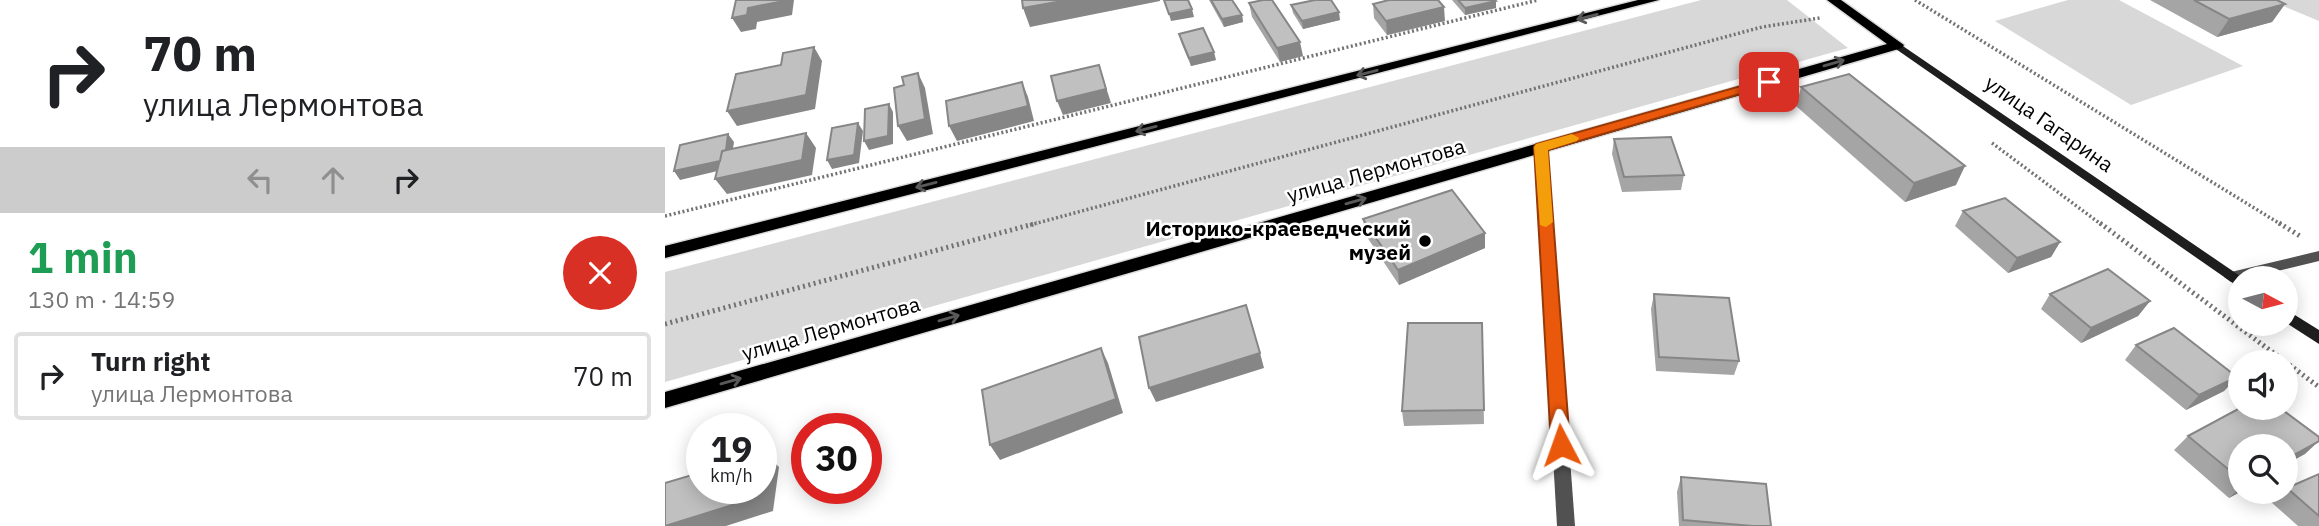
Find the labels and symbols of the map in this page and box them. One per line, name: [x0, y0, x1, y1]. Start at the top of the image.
one-way arrow: [1576, 11, 1599, 24]
pin: [1739, 52, 1799, 112]
one-way arrow: [1822, 56, 1844, 69]
one-way arrow: [1356, 67, 1378, 80]
street label: улица Гагарина: [1980, 68, 2120, 178]
one-way arrow: [1135, 123, 1158, 136]
street label: улица Лермонтова: [1283, 131, 1468, 209]
one-way arrow: [915, 179, 938, 192]
one-way arrow: [1345, 193, 1367, 206]
place label: Историко-краеведческий музей: [1145, 214, 1411, 266]
marker: Историко-краеведческий музей: [1417, 233, 1433, 249]
north arrow: [2228, 266, 2298, 336]
street label: улица Лермонтова: [738, 289, 923, 367]
one-way arrow: [937, 311, 960, 324]
one-way arrow: [719, 374, 741, 387]
position arrow: [1524, 408, 1598, 482]
speed limit sign: 30: [791, 413, 882, 504]

